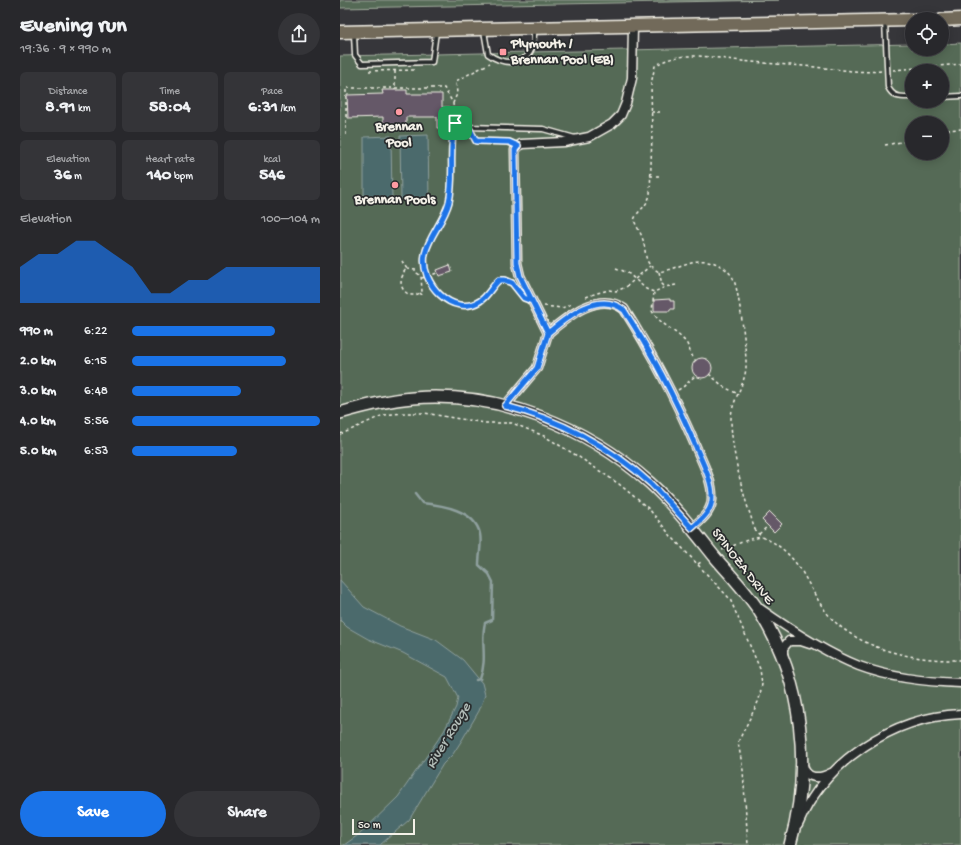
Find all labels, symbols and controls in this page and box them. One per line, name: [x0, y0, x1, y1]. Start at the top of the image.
map controls: [905, 12, 949, 160]
button: locate: [905, 12, 949, 56]
button: share: [278, 13, 320, 55]
text: Evening run: [20, 14, 127, 40]
place label: Plymouth / Brennan Pool (EB): [510, 36, 614, 69]
text: 19:36 · 9 × 990 m: [20, 42, 111, 57]
marker: Plymouth / Brennan Pool (EB): [498, 47, 508, 57]
button: +: [905, 64, 949, 108]
text: Distance: [49, 86, 87, 98]
text: Time: [160, 86, 180, 98]
text: Pace: [261, 86, 283, 98]
text: 8.91: [45, 98, 75, 118]
text: 58:04: [149, 98, 191, 118]
text: 6:31: [248, 98, 278, 118]
text: km: [75, 103, 91, 115]
text: /km: [278, 103, 296, 115]
pin: [438, 106, 472, 140]
marker: Brennan Pool: [394, 107, 404, 117]
icon: arrive: [444, 112, 466, 134]
button: −: [905, 116, 949, 160]
place label: Brennan Pool: [374, 119, 423, 152]
text: Elevation: [46, 154, 90, 166]
text: Heart rate: [145, 154, 195, 166]
text: kcal: [263, 154, 281, 166]
text: 36: [54, 166, 72, 186]
text: 140: [147, 166, 171, 186]
text: 546: [259, 166, 285, 186]
text: m: [72, 171, 82, 183]
text: bpm: [171, 171, 193, 183]
marker: Brennan Pools: [390, 180, 400, 190]
place label: Brennan Pools: [354, 192, 436, 209]
text: Elevation: [20, 212, 72, 227]
text: 100–104 m: [261, 212, 320, 227]
text: 990 m: [20, 324, 53, 339]
text: 6:22: [84, 324, 107, 339]
text: 2.0 km: [20, 354, 56, 369]
text: 6:15: [84, 354, 107, 369]
text: 3.0 km: [20, 384, 56, 399]
text: 6:48: [84, 384, 108, 399]
text: 4.0 km: [20, 414, 56, 429]
text: 5:56: [84, 414, 108, 429]
text: 5.0 km: [20, 444, 56, 459]
text: 6:53: [84, 444, 108, 459]
street label: SPINOZA DRIVE: [707, 525, 778, 610]
water label: River Rouge: [422, 699, 476, 772]
button: Save: [20, 791, 166, 837]
button: Share: [174, 791, 320, 837]
scale bar: [352, 817, 415, 836]
text: 50 m: [358, 820, 380, 832]

